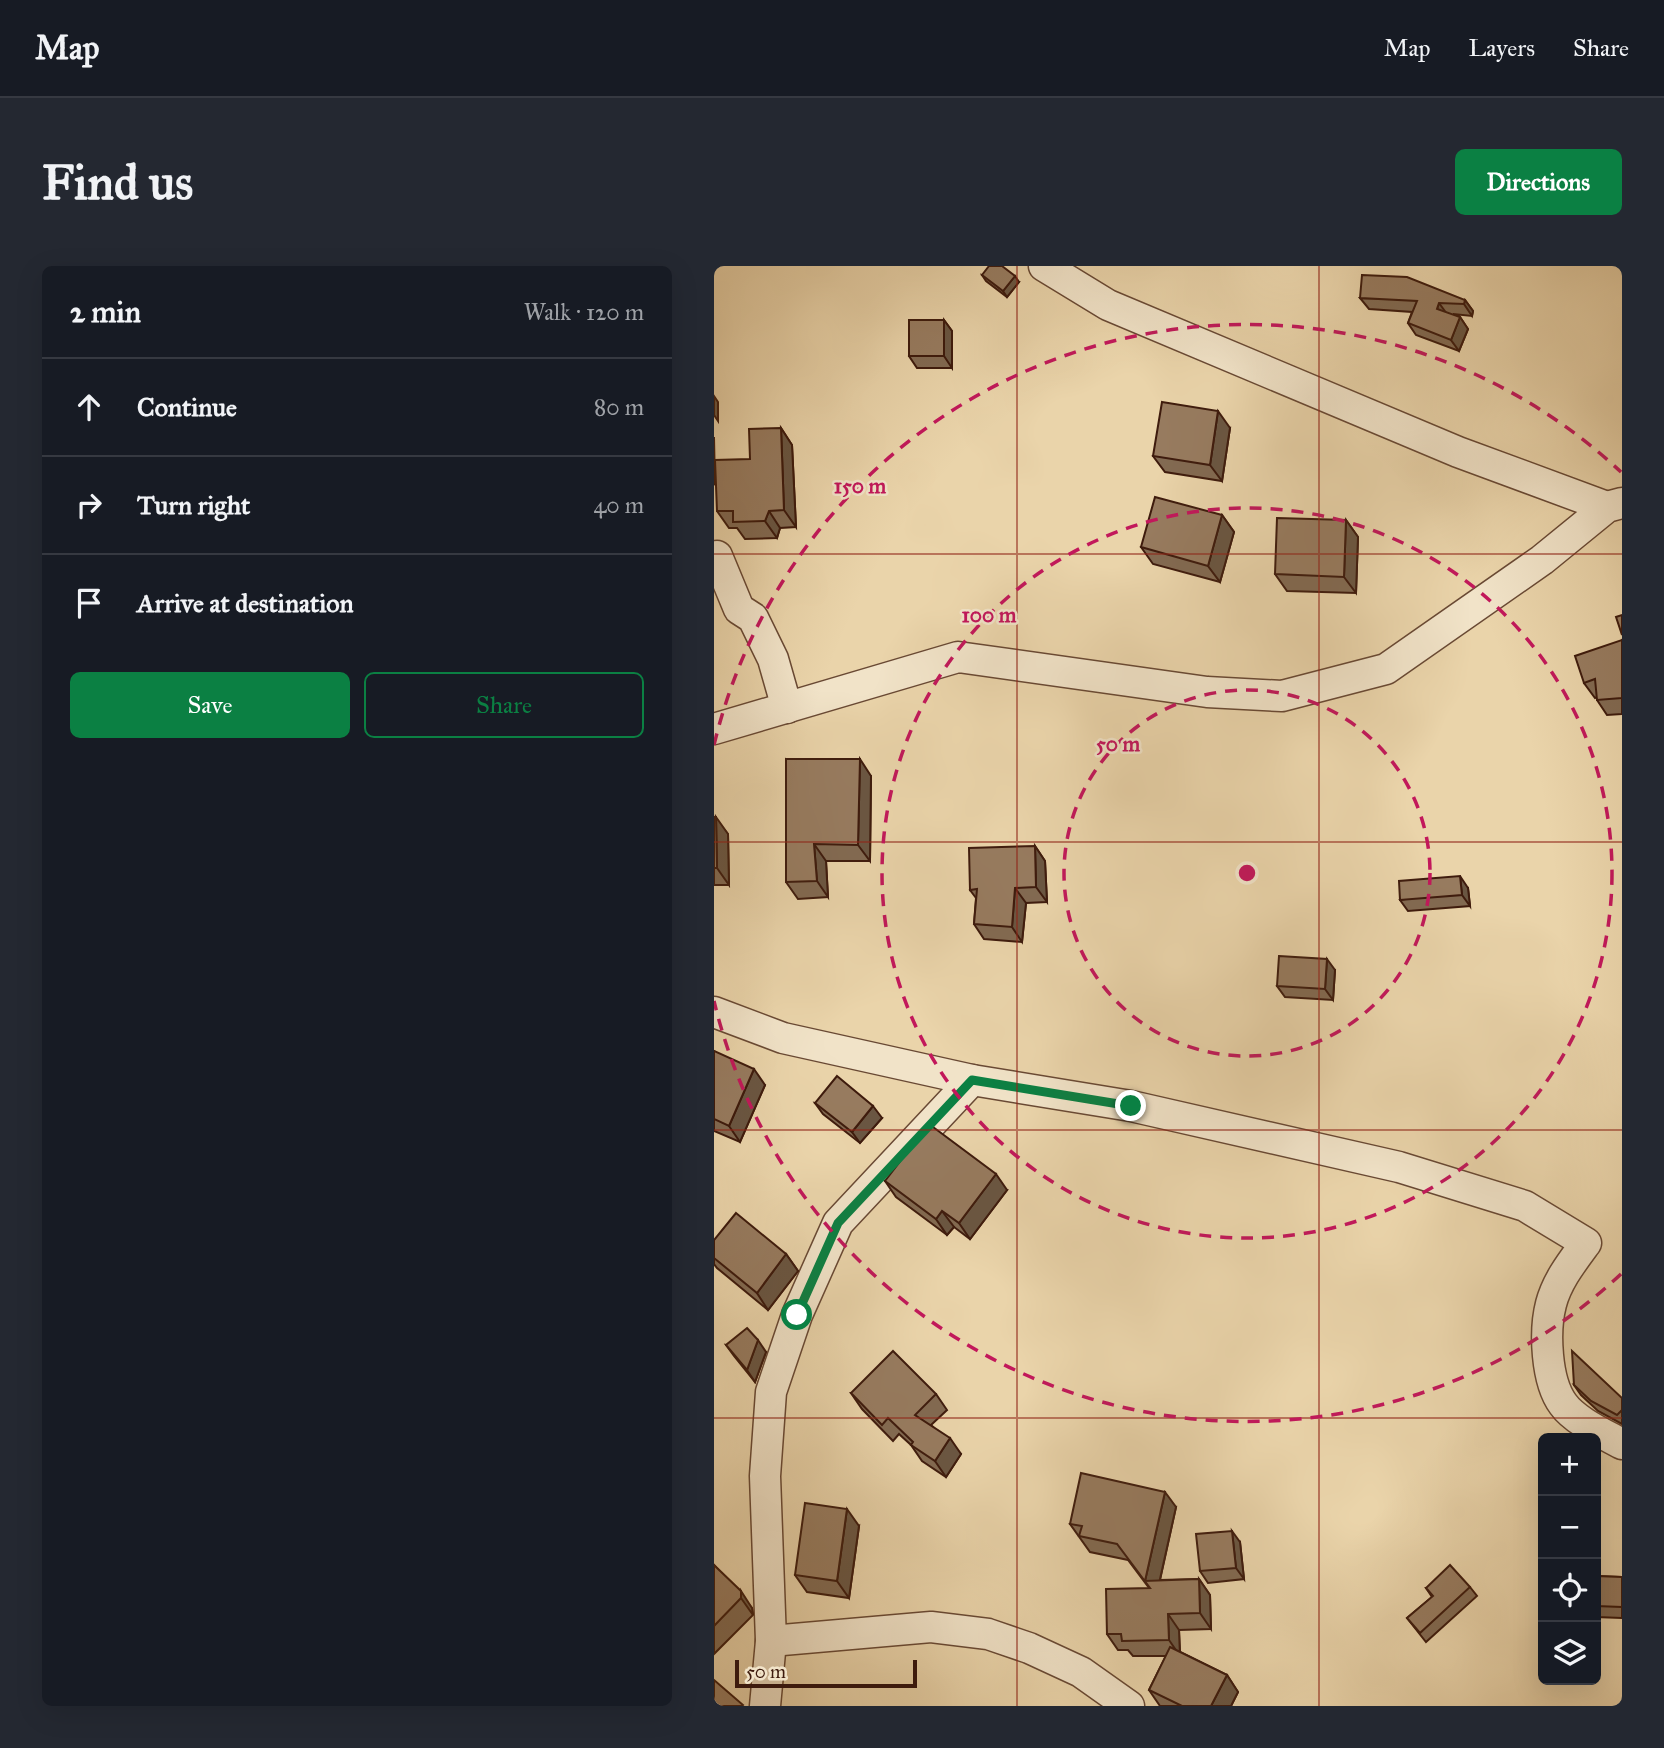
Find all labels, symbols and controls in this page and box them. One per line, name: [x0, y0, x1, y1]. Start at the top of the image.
text: Map: [35, 28, 99, 68]
text: Map: [1384, 33, 1431, 63]
text: Layers: [1469, 33, 1535, 63]
text: Share: [1573, 33, 1629, 63]
button: Directions: [1455, 149, 1622, 215]
text: Find us: [42, 153, 193, 212]
text: 2 min: [70, 294, 141, 330]
text: Walk · 120 m: [524, 298, 644, 326]
icon: ahead: [70, 388, 108, 426]
text: Continue: [137, 391, 237, 423]
text: 80 m: [594, 393, 644, 421]
text: 150 m: [834, 473, 886, 499]
icon: right: [70, 486, 108, 524]
text: Turn right: [137, 489, 250, 521]
text: 40 m: [594, 491, 644, 519]
icon: arrive: [70, 584, 108, 622]
text: Arrive at destination: [137, 587, 354, 619]
text: 100 m: [962, 602, 1017, 628]
button: Save: [70, 672, 350, 738]
button: Share: [364, 672, 644, 738]
text: 50 m: [1096, 731, 1140, 757]
centre of rings: [1235, 861, 1259, 885]
route end: [1115, 1090, 1146, 1121]
route start: [781, 1299, 812, 1330]
map controls: [1538, 1433, 1601, 1685]
button: +: [1538, 1433, 1601, 1496]
button: −: [1538, 1496, 1601, 1559]
button: locate: [1538, 1559, 1601, 1622]
button: layers: [1538, 1622, 1601, 1685]
scale bar: [735, 1657, 917, 1689]
text: 50 m: [746, 1660, 786, 1683]

